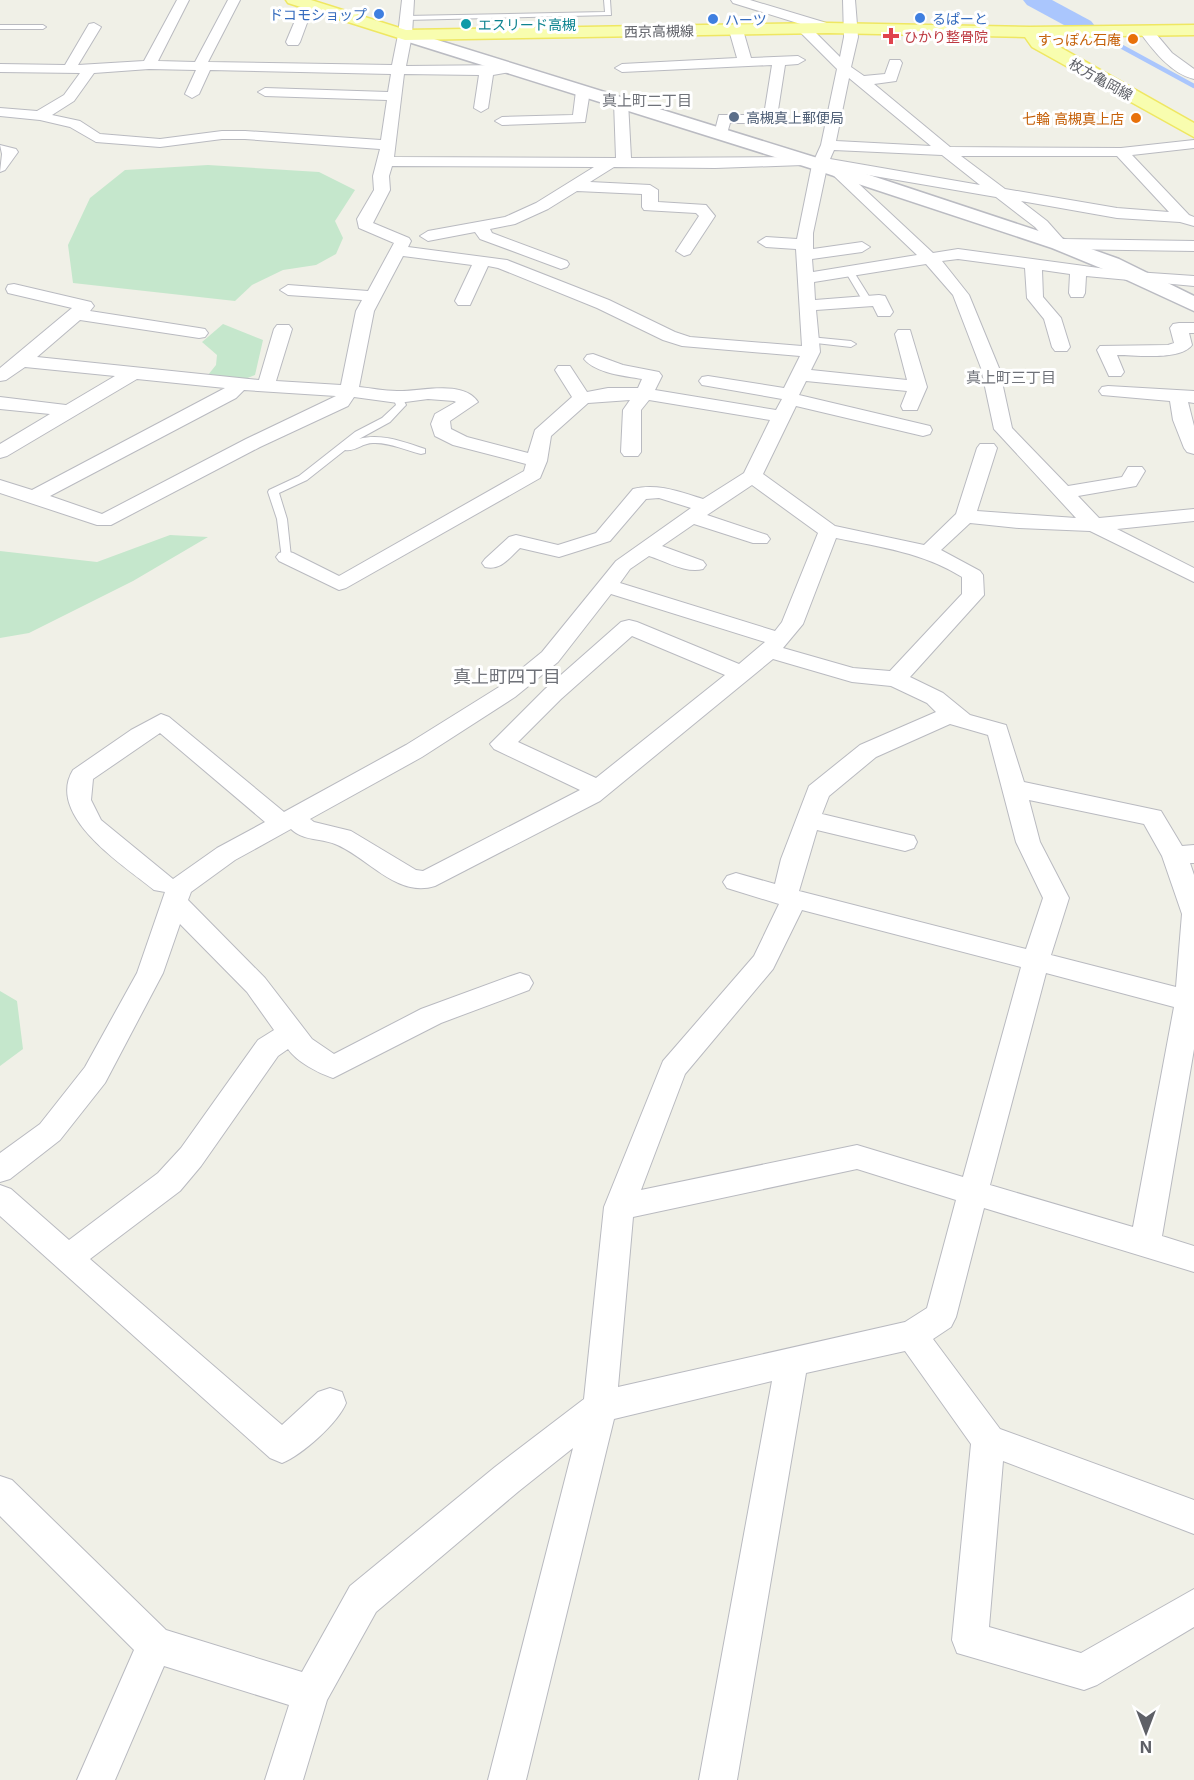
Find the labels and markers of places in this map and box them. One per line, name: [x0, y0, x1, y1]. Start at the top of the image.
place label: ドコモショップ: [269, 6, 367, 23]
marker: ドコモショップ: [372, 7, 386, 21]
place label: るぱーと: [932, 10, 988, 27]
place label: ハーツ: [725, 11, 767, 28]
marker: るぱーと: [913, 11, 927, 25]
marker: ハーツ: [706, 12, 720, 26]
place label: エスリード高槻: [478, 16, 576, 33]
marker: エスリード高槻: [459, 17, 473, 31]
marker: ひかり整骨院: [882, 27, 900, 45]
place label: ひかり整骨院: [904, 28, 988, 45]
place label: すっぽん石庵: [1038, 31, 1121, 48]
marker: すっぽん石庵: [1126, 32, 1140, 46]
place label: 高槻真上郵便局: [746, 109, 844, 126]
marker: 高槻真上郵便局: [727, 110, 741, 124]
place label: 七輪 高槻真上店: [1022, 110, 1124, 127]
marker: 七輪 高槻真上店: [1129, 111, 1143, 125]

